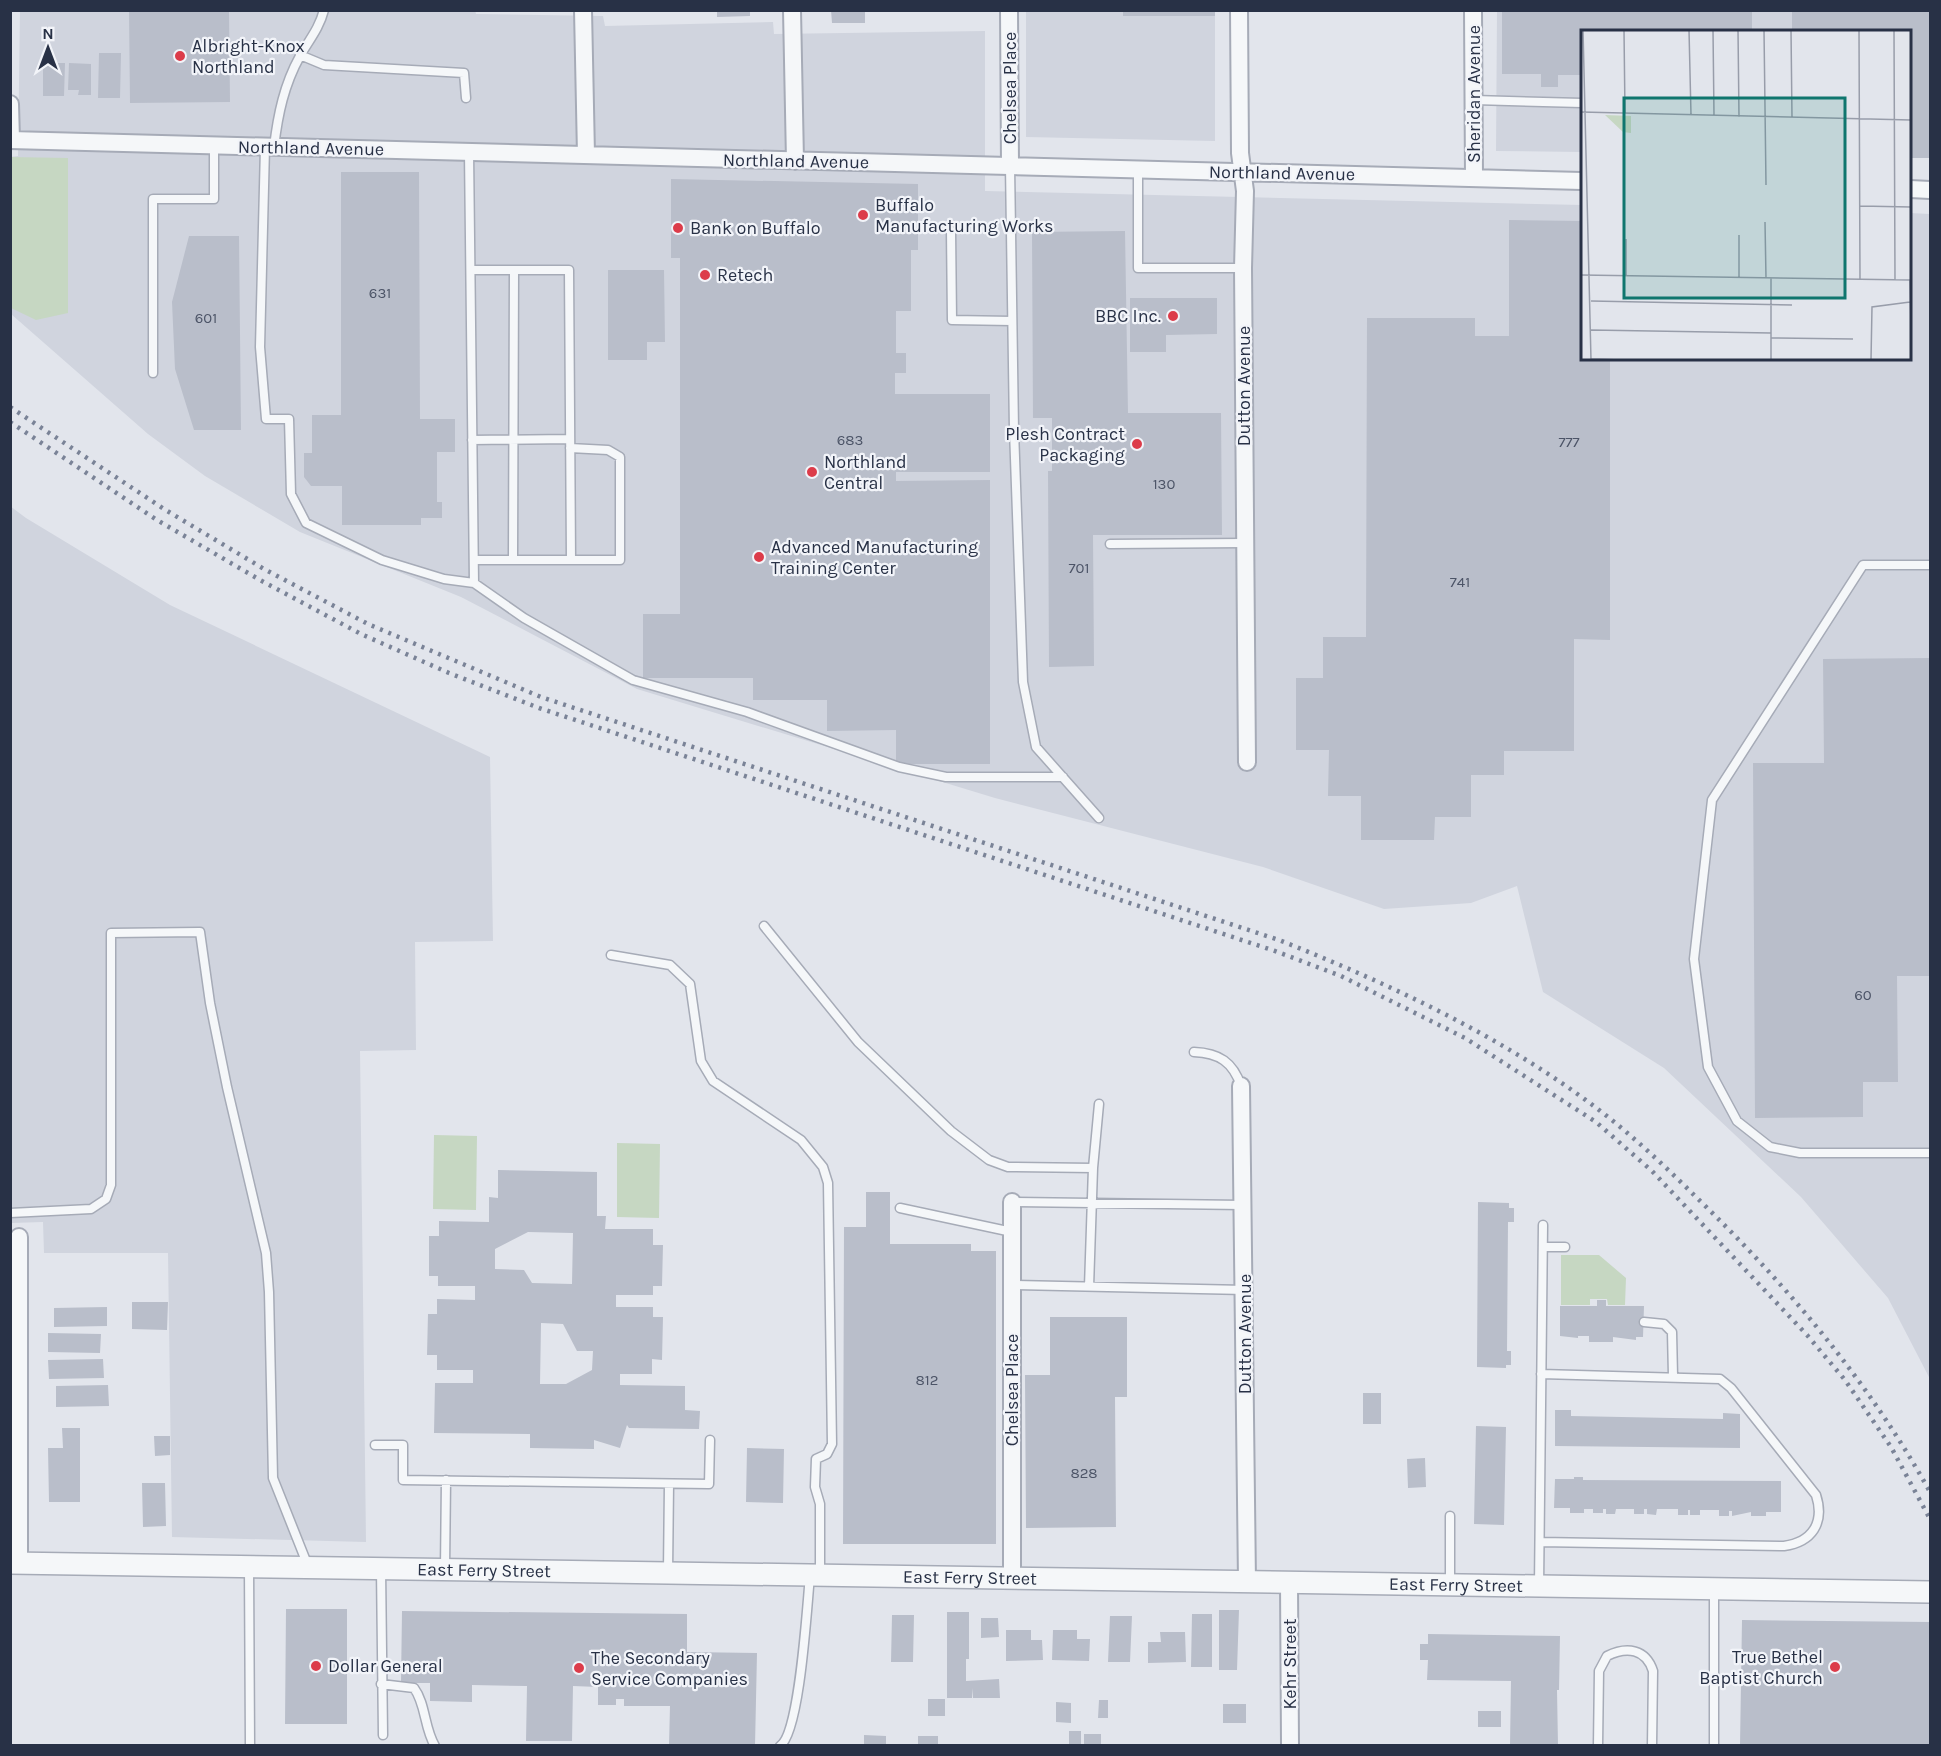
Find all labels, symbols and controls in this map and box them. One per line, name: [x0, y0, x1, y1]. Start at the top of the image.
north arrow: [18, 18, 78, 78]
text: N: [42, 24, 54, 43]
street label: Sheridan Avenue: [1463, 25, 1485, 163]
inset map: [1581, 30, 1911, 360]
street label: Chelsea Place: [999, 32, 1021, 144]
place label: Albright-Knox Northland: [192, 35, 305, 78]
marker: Albright-Knox Northland: [173, 49, 187, 63]
street label: Northland Avenue: [238, 136, 384, 160]
street label: Northland Avenue: [723, 149, 869, 173]
street label: Northland Avenue: [1209, 161, 1355, 185]
place label: Buffalo Manufacturing Works: [875, 194, 1054, 237]
marker: Buffalo Manufacturing Works: [856, 208, 870, 222]
place label: Bank on Buffalo: [690, 217, 821, 239]
marker: Bank on Buffalo: [671, 221, 685, 235]
place label: Retech: [717, 264, 773, 286]
marker: Retech: [698, 268, 712, 282]
house number: 631: [369, 284, 391, 302]
place label: BBC Inc.: [1095, 305, 1161, 327]
house number: 601: [195, 309, 217, 327]
marker: BBC Inc.: [1166, 309, 1180, 323]
street label: Dutton Avenue: [1233, 326, 1255, 446]
place label: Plesh Contract Packaging: [1005, 423, 1125, 466]
house number: 683: [837, 431, 863, 449]
house number: 777: [1558, 433, 1580, 451]
marker: Plesh Contract Packaging: [1130, 437, 1144, 451]
place label: Northland Central: [824, 451, 907, 494]
marker: Northland Central: [805, 465, 819, 479]
house number: 130: [1153, 475, 1175, 493]
place label: Advanced Manufacturing Training Center: [771, 536, 978, 579]
marker: Advanced Manufacturing Training Center: [752, 550, 766, 564]
house number: 701: [1069, 559, 1089, 577]
house number: 741: [1450, 573, 1470, 591]
house number: 60: [1854, 986, 1872, 1004]
street label: Dutton Avenue: [1234, 1274, 1256, 1394]
street label: Chelsea Place: [1001, 1334, 1023, 1446]
house number: 812: [916, 1371, 938, 1389]
house number: 828: [1070, 1464, 1098, 1482]
street label: East Ferry Street: [417, 1558, 551, 1582]
street label: East Ferry Street: [903, 1565, 1037, 1590]
street label: East Ferry Street: [1389, 1573, 1523, 1597]
street label: Kehr Street: [1279, 1618, 1301, 1710]
place label: True Bethel Baptist Church: [1699, 1646, 1823, 1689]
place label: The Secondary Service Companies: [591, 1647, 748, 1690]
place label: Dollar General: [328, 1655, 443, 1677]
marker: Dollar General: [309, 1659, 323, 1673]
marker: True Bethel Baptist Church: [1828, 1660, 1842, 1674]
marker: The Secondary Service Companies: [572, 1661, 586, 1675]

